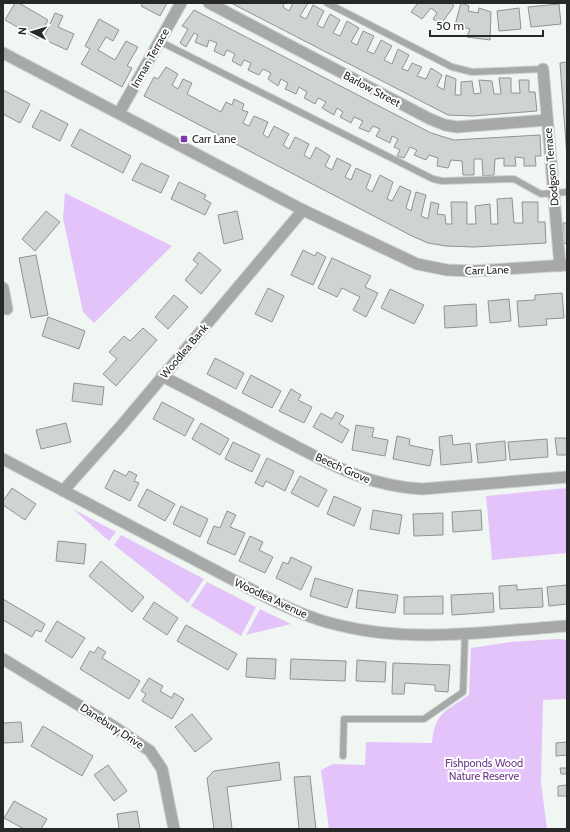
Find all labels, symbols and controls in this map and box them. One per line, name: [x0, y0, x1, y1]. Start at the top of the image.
north arrow: [12, 12, 52, 52]
scale bar: [430, 12, 543, 38]
text: 50 m: [436, 18, 464, 33]
street label: Inman Terrace: [128, 26, 172, 90]
text: N: [15, 27, 29, 36]
street label: Barlow Street: [341, 68, 403, 110]
street label: Dodgson Terrace: [541, 127, 561, 207]
place label: Carr Lane: [192, 132, 236, 146]
marker: Carr Lane: [179, 134, 189, 144]
street label: Carr Lane: [465, 262, 510, 278]
street label: Woodlea Bank: [157, 321, 211, 381]
street label: Beech Grove: [313, 450, 373, 487]
street label: Woodlea Avenue: [232, 575, 310, 621]
street label: Danebury Drive: [78, 700, 147, 752]
park label: Fishponds Wood Nature Reserve: [445, 756, 523, 783]

